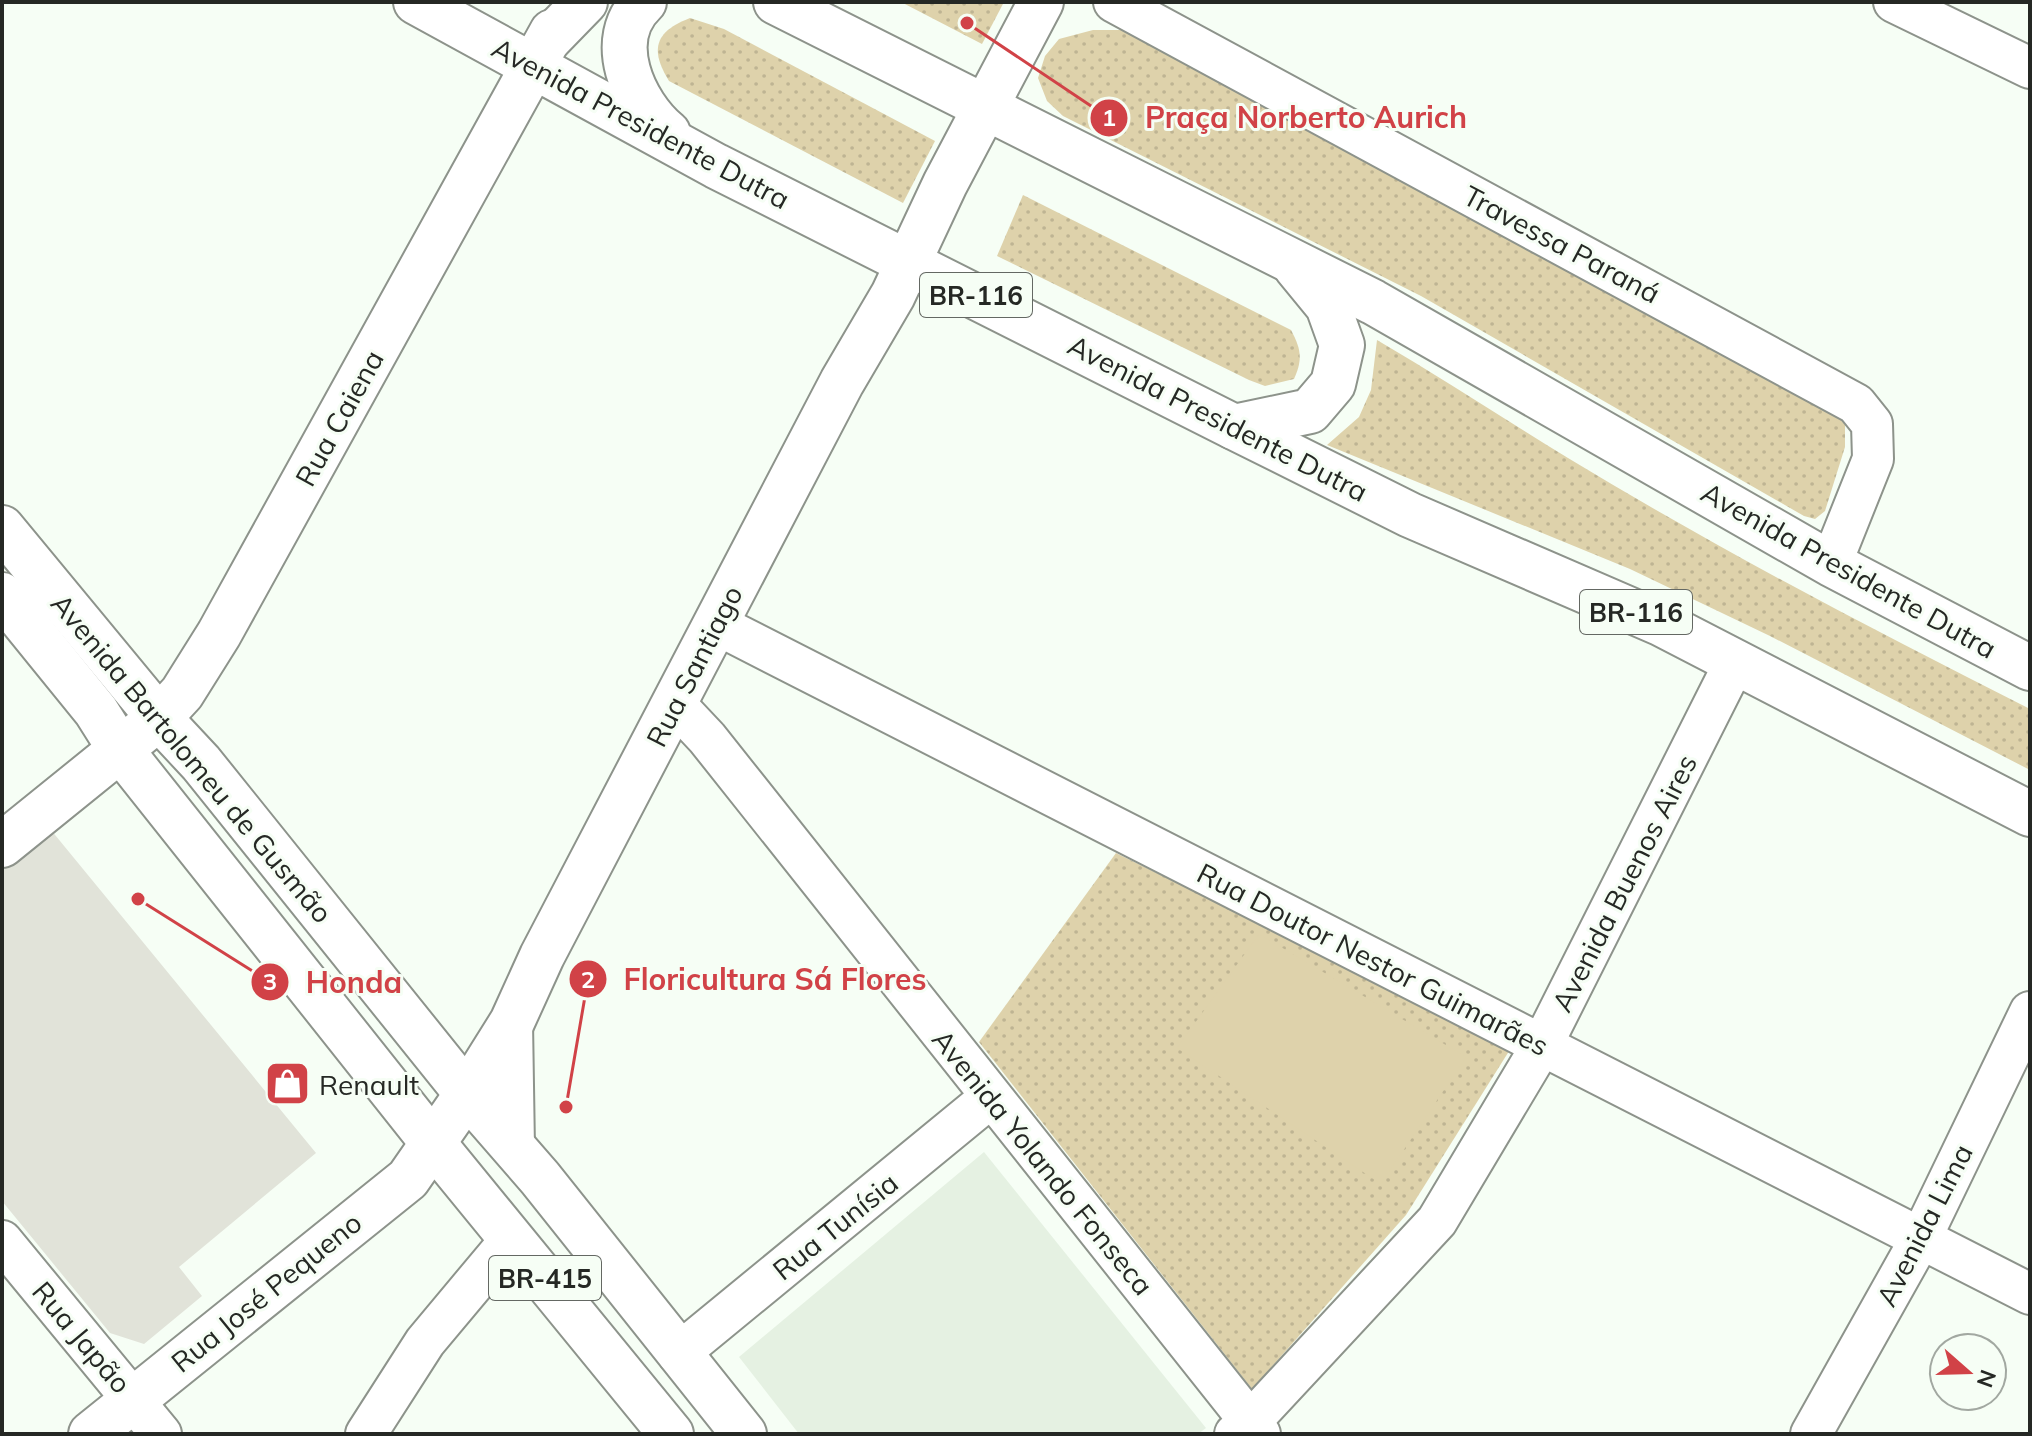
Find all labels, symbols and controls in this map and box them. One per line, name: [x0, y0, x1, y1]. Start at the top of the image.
street label: Avenida Presidente Dutra: [486, 30, 796, 216]
callout: Praça Norberto Aurich: [1089, 91, 1483, 145]
text: Praça Norberto Aurich: [1145, 98, 1467, 136]
text: 1: [1102, 102, 1116, 132]
street label: Travessa Paraná: [1458, 177, 1666, 311]
road number: BR-116: [920, 273, 1032, 317]
street label: Avenida Presidente Dutra: [1062, 327, 1374, 509]
street label: Rua Caiena: [287, 344, 391, 492]
street label: Avenida Presidente Dutra: [1695, 474, 2003, 666]
street label: Rua Santiago: [638, 579, 750, 753]
street label: Avenida Bartolomeu de Gusmão: [44, 586, 340, 930]
road number: BR-116: [1580, 590, 1692, 634]
street label: Avenida Buenos Aires: [1544, 748, 1704, 1018]
street label: Rua Doutor Nestor Guimarães: [1191, 855, 1555, 1063]
callout: Floricultura Sá Flores: [568, 952, 943, 1006]
callout: Honda: [250, 955, 418, 1009]
text: Floricultura Sá Flores: [624, 960, 926, 998]
text: Honda: [306, 963, 402, 1001]
text: 2: [581, 964, 595, 994]
text: 3: [263, 966, 277, 996]
street label: Avenida Yolando Fonseca: [925, 1022, 1161, 1302]
shop icon: Renault: [264, 1060, 312, 1108]
place label: Renault: [319, 1067, 419, 1102]
street label: Avenida Lima: [1868, 1138, 1980, 1312]
street label: Rua Tunísia: [765, 1165, 905, 1287]
street label: Rua José Pequeno: [164, 1205, 368, 1379]
road number: BR-415: [489, 1256, 601, 1300]
street label: Rua Japão: [25, 1274, 139, 1400]
north arrow: [1928, 1332, 2008, 1412]
text: N: [1971, 1366, 2003, 1391]

